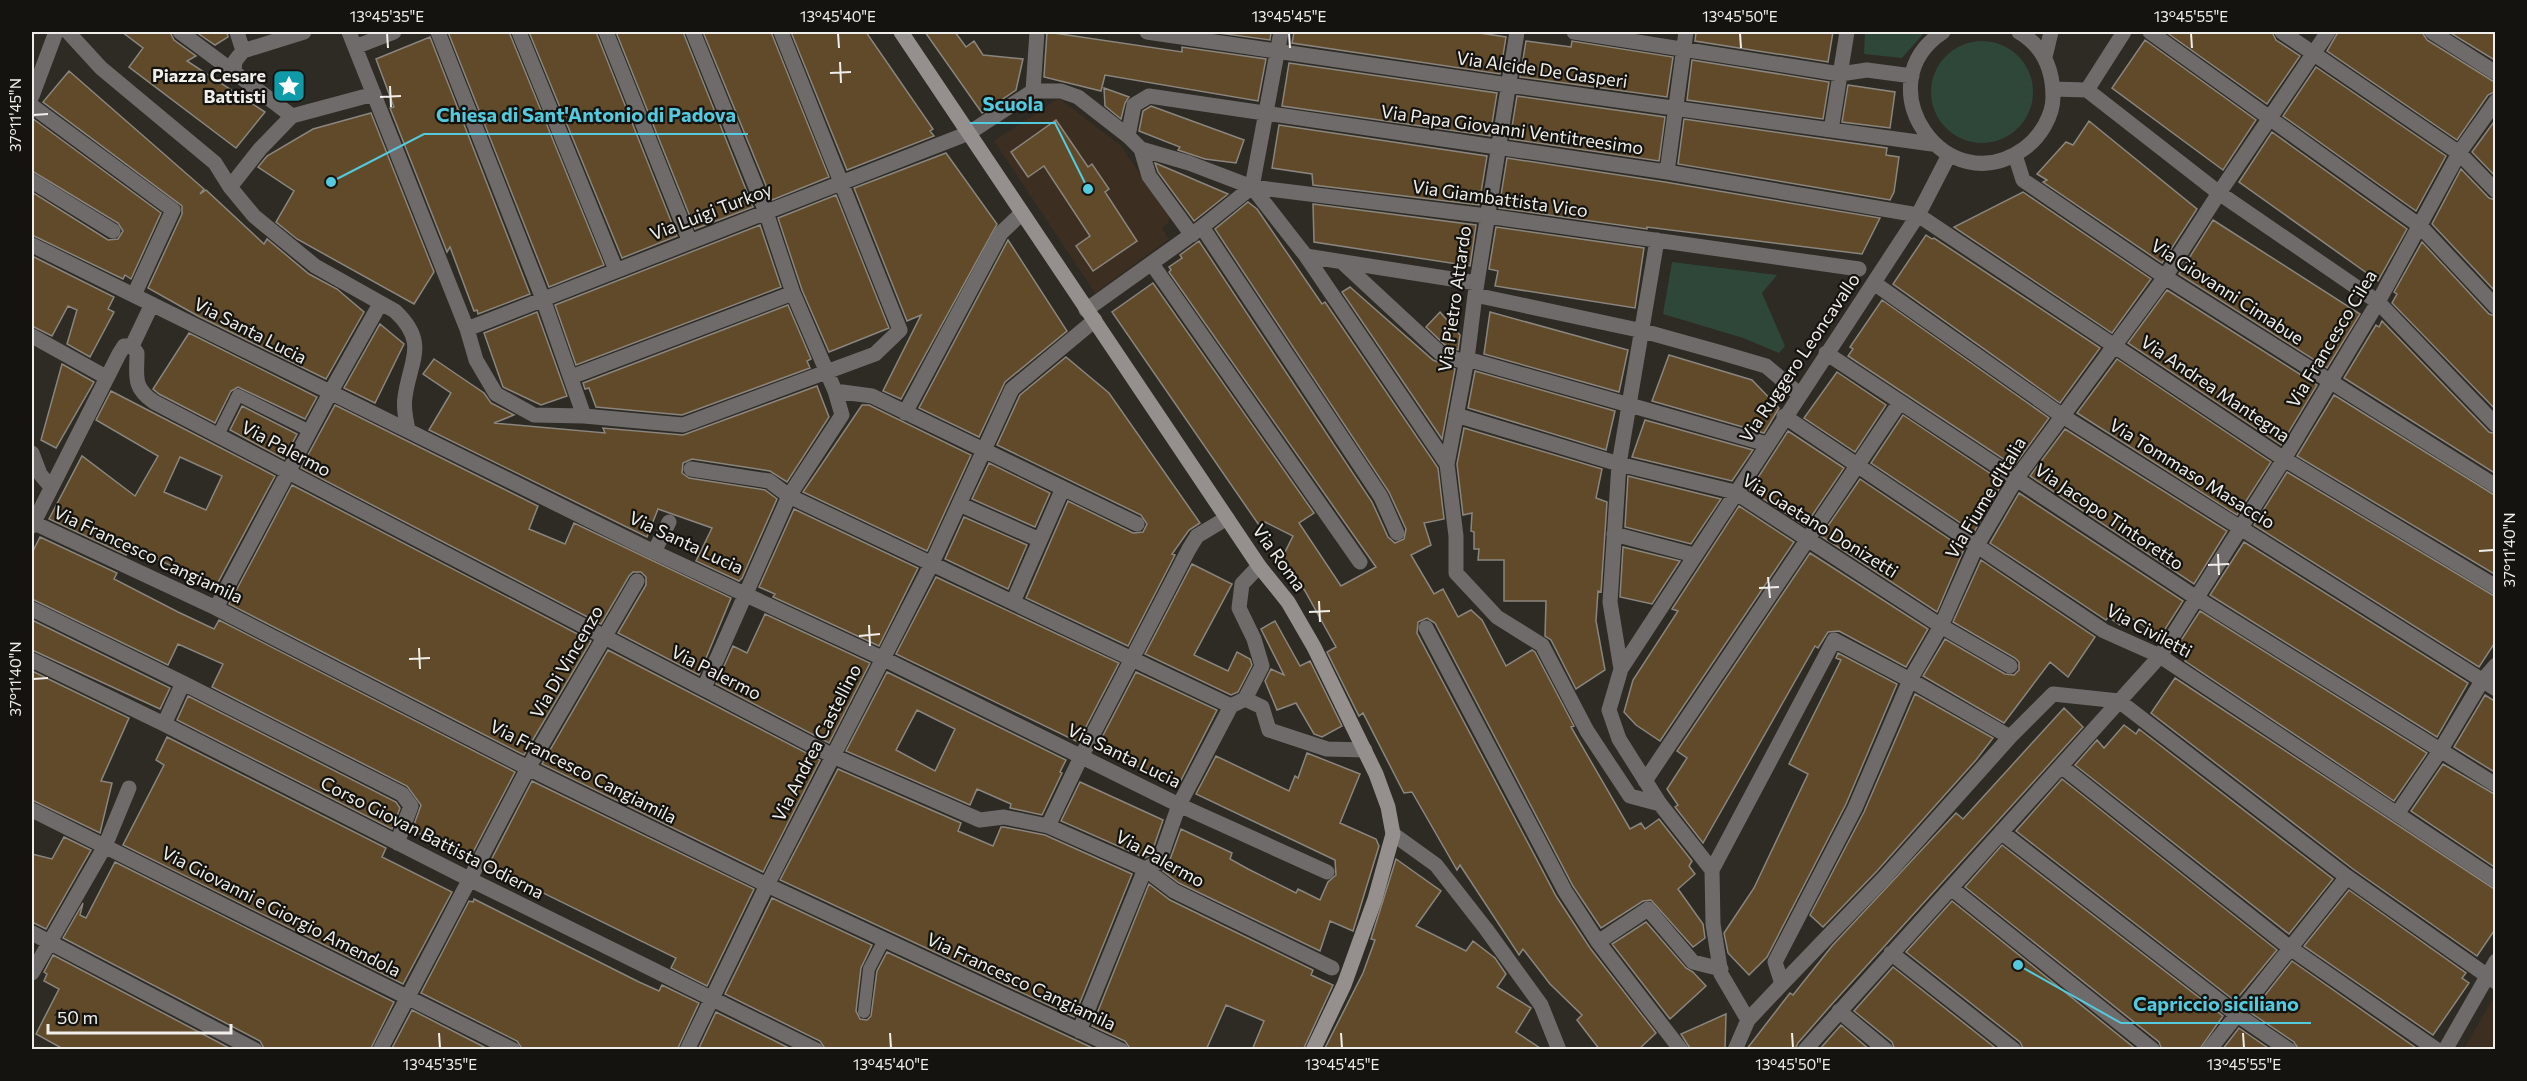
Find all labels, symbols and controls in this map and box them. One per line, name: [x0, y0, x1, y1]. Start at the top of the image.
text: 13°45'35"E: [350, 7, 424, 25]
text: 13°45'40"E: [800, 7, 876, 25]
text: 13°45'45"E: [1252, 7, 1326, 25]
text: 13°45'50"E: [1702, 7, 1778, 25]
text: 13°45'55"E: [2154, 7, 2228, 25]
street label: Via Alcide De Gasperi: [1455, 46, 1629, 92]
place label: Piazza Cesare Battisti: [152, 64, 266, 107]
place icon: Piazza Cesare Battisti: [271, 68, 307, 104]
text: 37°11'45"N: [6, 78, 24, 152]
callout: Scuola: [970, 85, 1055, 123]
text: Scuola: [982, 91, 1044, 115]
callout: Chiesa di Sant'Antonio di Padova: [424, 96, 748, 134]
street label: Via Papa Giovanni Ventitreesimo: [1379, 100, 1645, 158]
text: Chiesa di Sant'Antonio di Padova: [436, 102, 736, 126]
street label: Via Giambattista Vico: [1411, 175, 1589, 221]
street label: Via Luigi Turkoy: [646, 178, 775, 244]
street label: Via Pietro Attardo: [1433, 224, 1475, 373]
street label: Via Giovanni Cimabue: [2147, 234, 2308, 349]
street label: Via Francesco Cilea: [2281, 266, 2381, 411]
street label: Via Ruggero Leoncavallo: [1734, 269, 1864, 446]
street label: Via Santa Lucia: [190, 292, 311, 368]
street label: Via Andrea Mantegna: [2137, 330, 2294, 446]
street label: Via Tommaso Masaccio: [2106, 413, 2279, 533]
street label: Via Palermo: [238, 415, 335, 481]
street label: Via Fiume d'Italia: [1940, 433, 2030, 562]
street label: Via Jacopo Tintoretto: [2031, 458, 2188, 574]
street label: Via Gaetano Donizetti: [1738, 468, 1903, 582]
street label: Via Francesco Cangiamila: [50, 500, 247, 608]
street label: Via Santa Lucia: [626, 506, 747, 578]
text: 37°11'40"N: [2500, 512, 2518, 588]
street label: Via Roma: [1248, 520, 1311, 595]
street label: Via Civiletti: [2103, 598, 2196, 662]
street label: Via Di Vincenzo: [525, 601, 607, 722]
street label: Via Palermo: [668, 640, 765, 704]
text: 37°11'40"N: [6, 641, 24, 717]
street label: Via Andrea Castellino: [767, 660, 865, 825]
street label: Via Francesco Cangiamila: [486, 714, 680, 828]
street label: Via Santa Lucia: [1064, 718, 1185, 792]
street label: Corso Giovan Battista Odierna: [317, 771, 548, 903]
street label: Via Palermo: [1112, 825, 1209, 892]
street label: Via Giovanni e Giorgio Amendola: [158, 841, 405, 981]
street label: Via Francesco Cangiamila: [923, 927, 1120, 1035]
callout: Capriccio siciliano: [2121, 985, 2311, 1023]
text: Capriccio siciliano: [2133, 991, 2299, 1015]
scale bar: [48, 997, 231, 1035]
text: 50 m: [57, 1006, 98, 1028]
text: 13°45'35"E: [403, 1055, 477, 1073]
text: 13°45'40"E: [853, 1055, 929, 1073]
text: 13°45'45"E: [1305, 1055, 1379, 1073]
text: 13°45'50"E: [1755, 1055, 1831, 1073]
text: 13°45'55"E: [2207, 1055, 2281, 1073]

